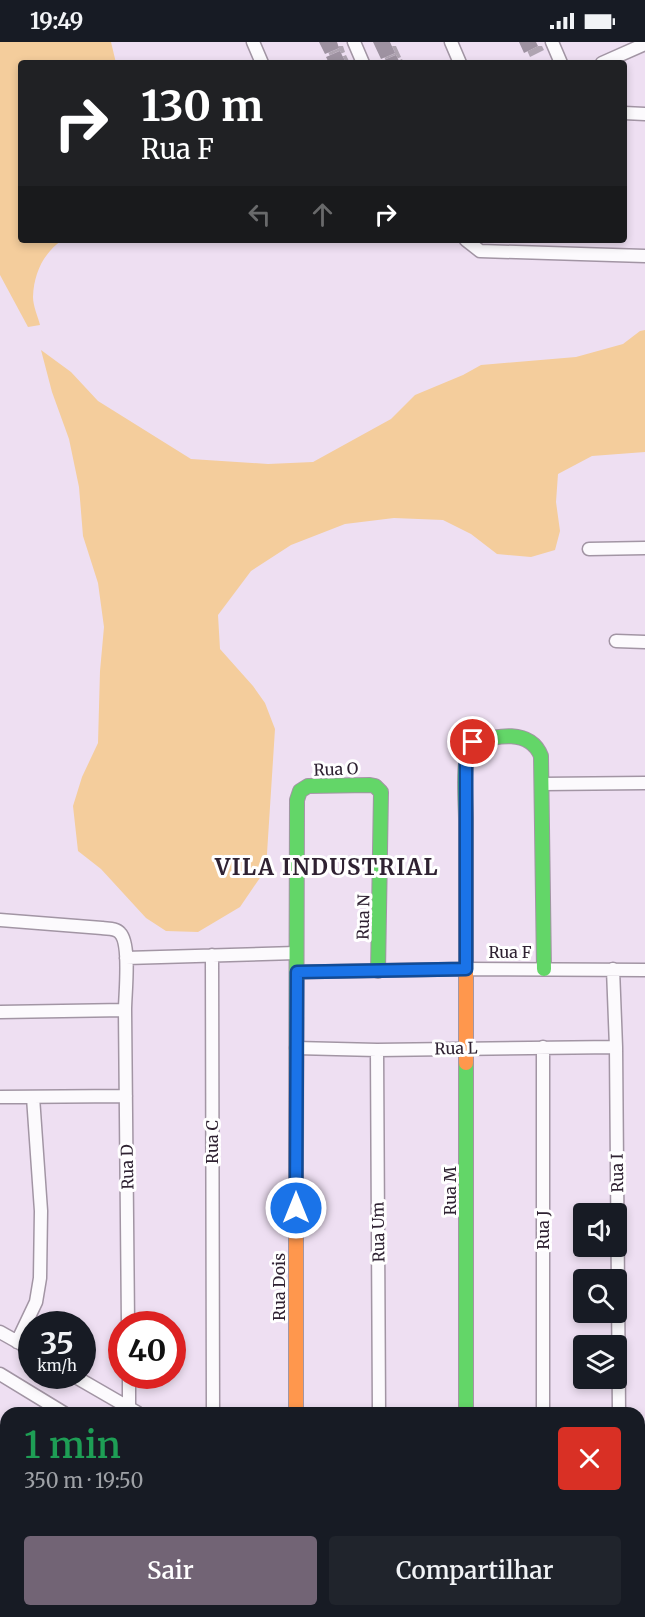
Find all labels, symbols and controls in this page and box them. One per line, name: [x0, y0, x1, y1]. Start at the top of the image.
text: 19:49: [30, 7, 83, 35]
text: 130 m: [141, 80, 263, 132]
icon: right: [42, 84, 120, 162]
text: Rua F: [141, 132, 214, 166]
icon: left: [243, 198, 276, 231]
icon: ahead: [306, 198, 339, 231]
icon: right: [369, 198, 402, 231]
pin: [447, 716, 498, 767]
icon: arrive: [456, 725, 489, 758]
street label: Rua O: [313, 758, 359, 780]
district label: VILA INDUSTRIAL: [214, 853, 439, 881]
street label: Rua N: [353, 893, 373, 940]
street label: Rua F: [488, 942, 532, 962]
street label: Rua L: [434, 1038, 478, 1058]
street label: Rua C: [202, 1120, 222, 1164]
street label: Rua D: [117, 1144, 137, 1190]
street label: Rua I: [607, 1153, 627, 1193]
street label: Rua M: [440, 1166, 460, 1216]
position arrow: [264, 1176, 328, 1240]
street label: Rua Um: [367, 1201, 389, 1263]
map controls: [573, 1203, 627, 1389]
button: sound: [573, 1203, 627, 1257]
street label: Rua J: [533, 1210, 553, 1250]
street label: Rua Dois: [269, 1253, 289, 1321]
button: search: [573, 1269, 627, 1323]
speed limit sign: 40: [108, 1311, 186, 1389]
text: 35: [40, 1324, 74, 1362]
button: layers: [573, 1335, 627, 1389]
text: km/h: [37, 1356, 77, 1375]
text: 1 min: [24, 1423, 121, 1468]
button: close: [558, 1427, 621, 1490]
text: 350 m · 19:50: [24, 1468, 143, 1493]
button: Sair: [24, 1536, 317, 1605]
button: Compartilhar: [329, 1536, 621, 1605]

